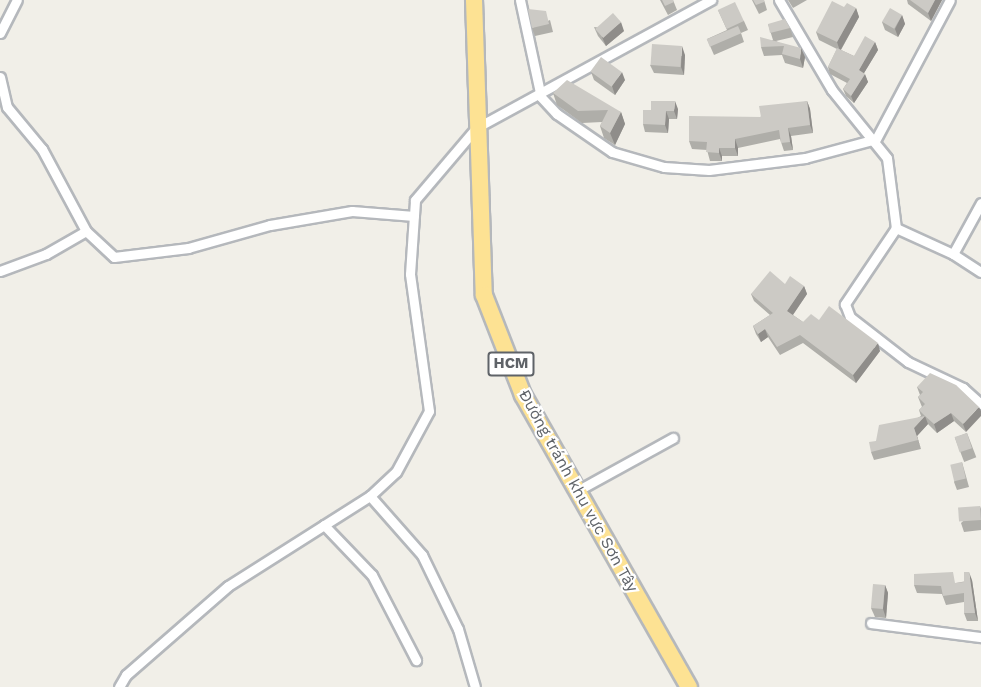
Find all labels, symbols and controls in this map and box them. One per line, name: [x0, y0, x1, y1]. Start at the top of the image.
road number: HCM: [487, 352, 535, 376]
street label: Đường tránh khu vực Sơn Tây: [514, 386, 642, 596]

